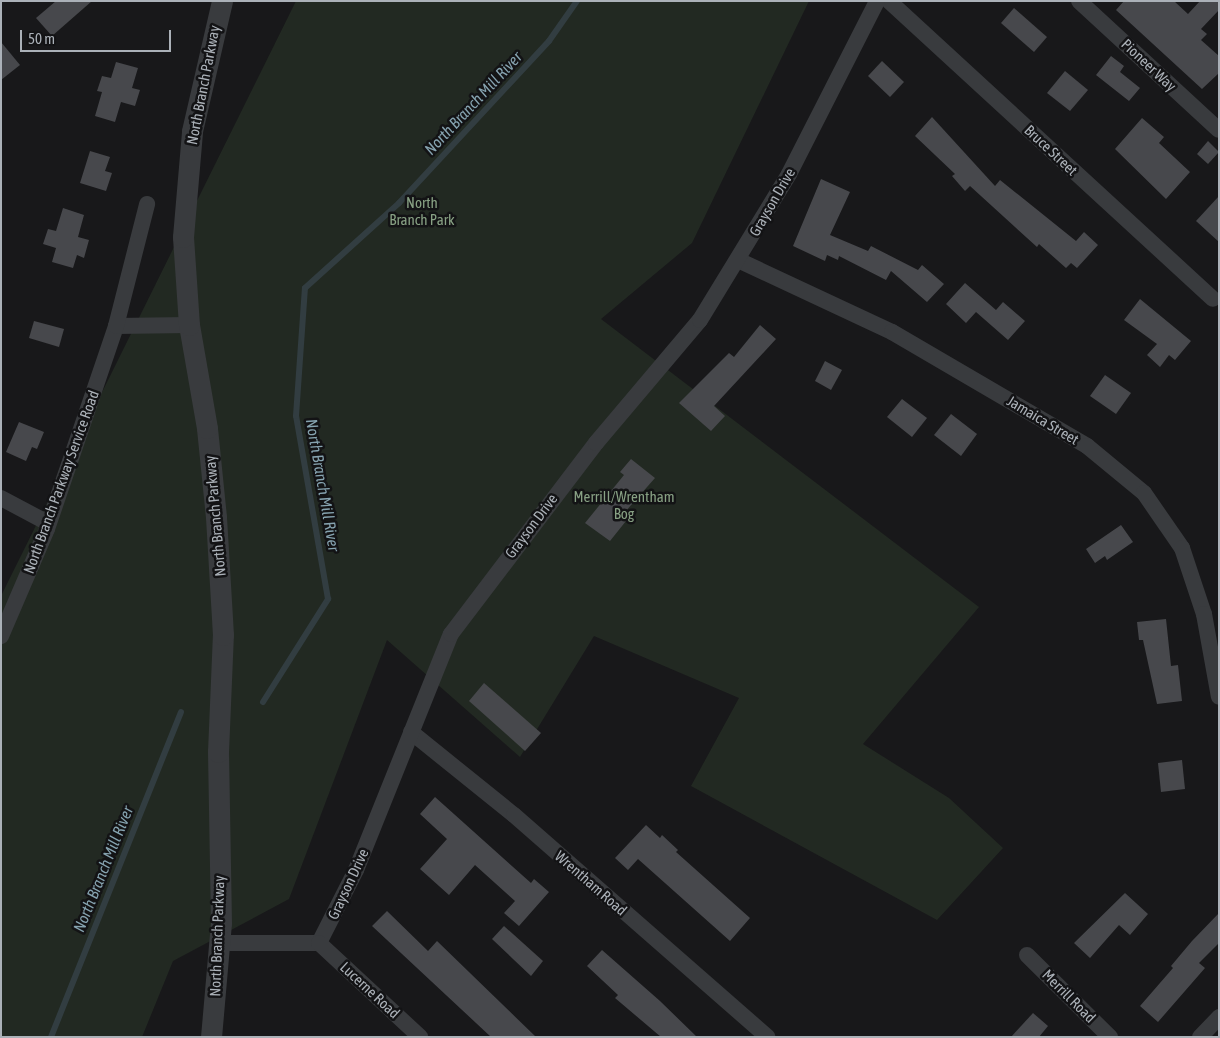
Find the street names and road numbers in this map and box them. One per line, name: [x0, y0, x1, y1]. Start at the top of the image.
street label: North Branch Parkway: [183, 24, 223, 146]
street label: Pioneer Way: [1118, 35, 1180, 95]
street label: Bruce Street: [1021, 121, 1081, 179]
street label: Grayson Drive: [745, 165, 799, 239]
street label: North Branch Parkway Service Road: [19, 388, 103, 576]
street label: Jamaica Street: [1004, 392, 1082, 448]
street label: North Branch Parkway: [201, 455, 229, 577]
street label: Grayson Drive: [501, 490, 561, 562]
street label: Grayson Drive: [324, 846, 372, 922]
street label: Wrentham Road: [551, 847, 631, 919]
street label: North Branch Parkway: [206, 875, 228, 997]
street label: Lucerne Road: [337, 958, 403, 1022]
street label: Merrill Road: [1039, 966, 1099, 1026]

